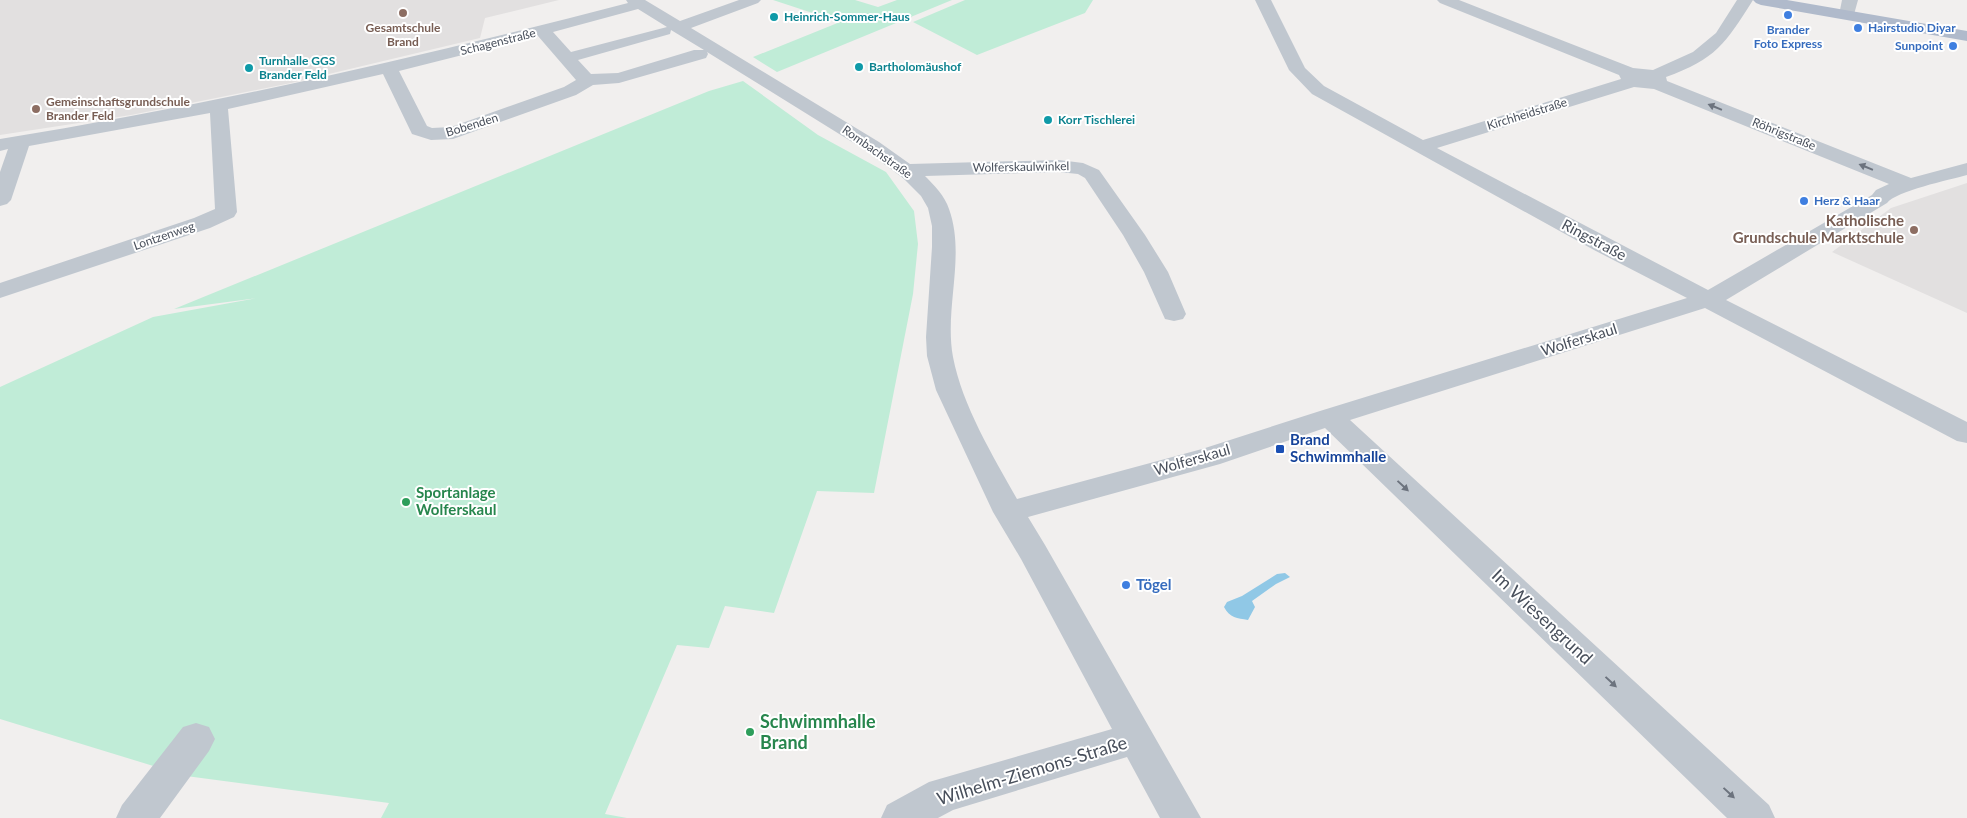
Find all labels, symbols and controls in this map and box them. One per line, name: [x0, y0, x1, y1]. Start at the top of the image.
marker: Gesamtschule Brand: [397, 7, 409, 19]
place label: Heinrich-Sommer-Haus: [784, 9, 910, 24]
marker: Brander Foto Express: [1782, 9, 1794, 21]
marker: Heinrich-Sommer-Haus: [768, 11, 780, 23]
place label: Gesamtschule Brand: [366, 20, 441, 49]
place label: Hairstudio Diyar: [1868, 20, 1956, 35]
place label: Brander Foto Express: [1754, 22, 1822, 51]
marker: Hairstudio Diyar: [1852, 22, 1864, 34]
street label: Schagenstraße: [459, 25, 537, 58]
place label: Sunpoint: [1895, 38, 1944, 53]
marker: Sunpoint: [1947, 40, 1959, 52]
place label: Turnhalle GGS Brander Feld: [259, 53, 336, 82]
place label: Bartholomäushof: [869, 59, 962, 74]
marker: Bartholomäushof: [853, 61, 865, 73]
marker: Turnhalle GGS Brander Feld: [243, 62, 255, 74]
place label: Gemeinschaftsgrundschule Brander Feld: [46, 94, 191, 123]
street label: Kirchheidstraße: [1485, 94, 1569, 133]
marker: Gemeinschaftsgrundschule Brander Feld: [30, 103, 42, 115]
one-way arrow: [1707, 103, 1722, 111]
street label: Bobenden: [444, 109, 500, 140]
place label: Korr Tischlerei: [1058, 112, 1135, 127]
marker: Korr Tischlerei: [1042, 114, 1054, 126]
street label: Röhrigstraße: [1750, 114, 1818, 153]
street label: Rombachstraße: [839, 122, 915, 181]
street label: Wolferskaulwinkel: [972, 158, 1069, 175]
one-way arrow: [1858, 163, 1873, 171]
place label: Herz & Haar: [1814, 193, 1880, 208]
marker: Herz & Haar: [1798, 195, 1810, 207]
place label: Katholische Grundschule Marktschule: [1733, 211, 1904, 246]
street label: Ringstraße: [1559, 215, 1630, 264]
street label: Lontzenweg: [131, 218, 196, 253]
marker: Katholische Grundschule Marktschule: [1908, 224, 1920, 236]
street label: Wolferskaul: [1539, 319, 1619, 359]
place label: Brand Schwimmhalle: [1290, 430, 1386, 465]
street label: Wolferskaul: [1151, 440, 1232, 479]
marker: Brand Schwimmhalle: [1274, 443, 1286, 455]
one-way arrow: [1397, 480, 1409, 492]
place label: Sportanlage Wolferskaul: [416, 483, 496, 518]
marker: Sportanlage Wolferskaul: [400, 496, 412, 508]
street label: Im Wiesengrund: [1488, 564, 1598, 669]
place label: Tögel: [1136, 575, 1171, 593]
marker: Tögel: [1120, 579, 1132, 591]
one-way arrow: [1604, 676, 1616, 688]
place label: Schwimmhalle Brand: [760, 710, 876, 753]
marker: Schwimmhalle Brand: [744, 726, 756, 738]
street label: Wilhelm-Ziemons-Straße: [934, 731, 1129, 809]
one-way arrow: [1722, 787, 1734, 799]

